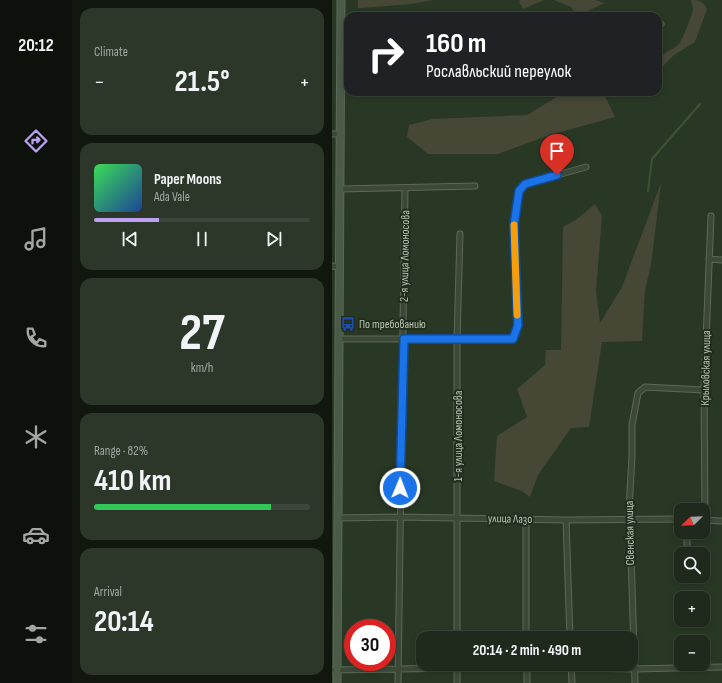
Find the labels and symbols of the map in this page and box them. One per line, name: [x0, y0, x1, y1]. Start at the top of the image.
pin: [540, 134, 574, 175]
street label: 2-я улица Ломоносова: [397, 210, 413, 302]
bus stop icon: По требованию: [340, 316, 356, 332]
place label: По требованию: [359, 317, 426, 332]
street label: Крыловская улица: [698, 330, 714, 406]
street label: 1-я улица Ломоносова: [451, 390, 466, 481]
position arrow: [379, 467, 421, 509]
street label: Свенская улица: [622, 500, 638, 565]
north arrow: [674, 503, 710, 539]
street label: улица Лазо: [488, 511, 532, 527]
speed limit sign: 30: [344, 619, 396, 671]

